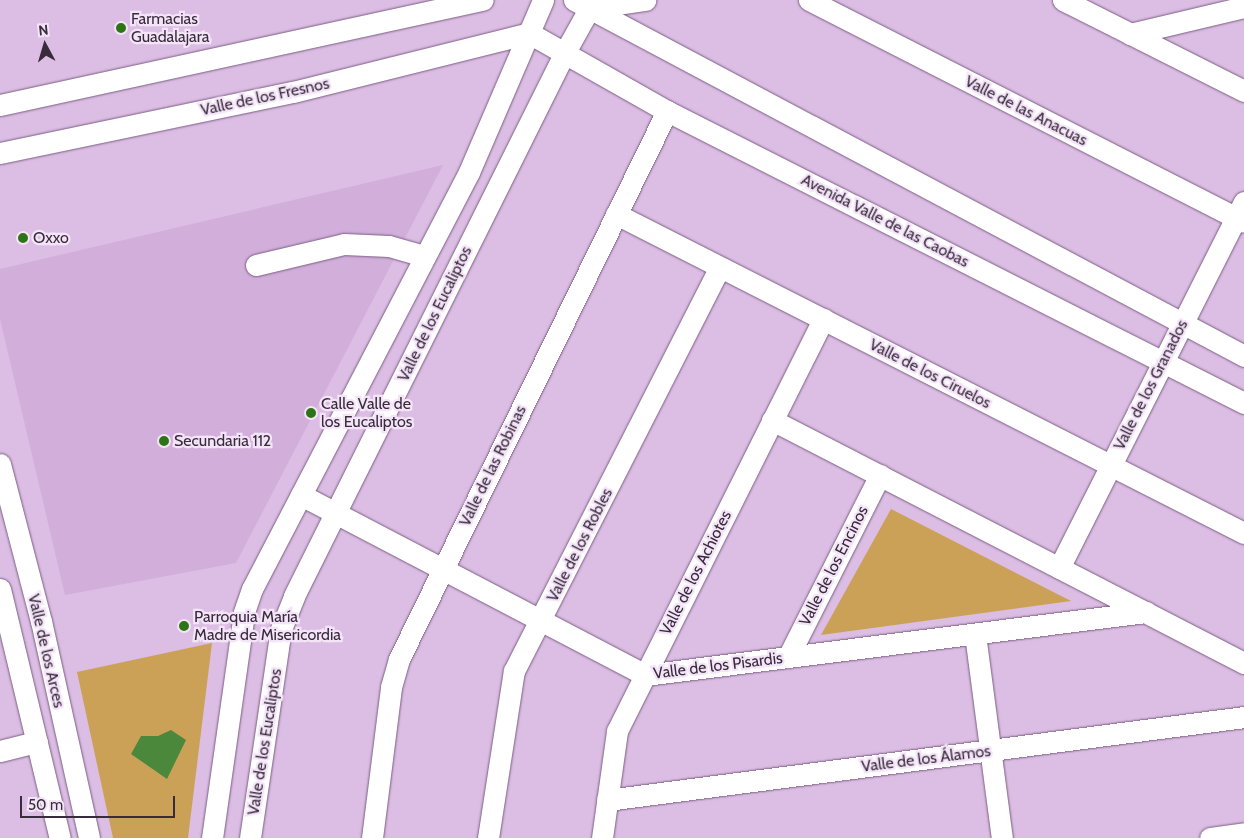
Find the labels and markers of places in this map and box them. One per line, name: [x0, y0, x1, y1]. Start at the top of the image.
place label: Farmacias Guadalajara: [131, 9, 209, 47]
marker: Farmacias Guadalajara: [115, 22, 127, 34]
place label: Oxxo: [33, 228, 69, 248]
marker: Oxxo: [17, 232, 29, 244]
place label: Calle Valle de los Eucaliptos: [321, 394, 412, 432]
marker: Calle Valle de los Eucaliptos: [305, 407, 317, 419]
place label: Secundaria 112: [174, 431, 271, 451]
marker: Secundaria 112: [158, 435, 170, 447]
place label: Parroquia María Madre de Misericordia: [194, 607, 341, 645]
marker: Parroquia María Madre de Misericordia: [178, 620, 190, 632]

